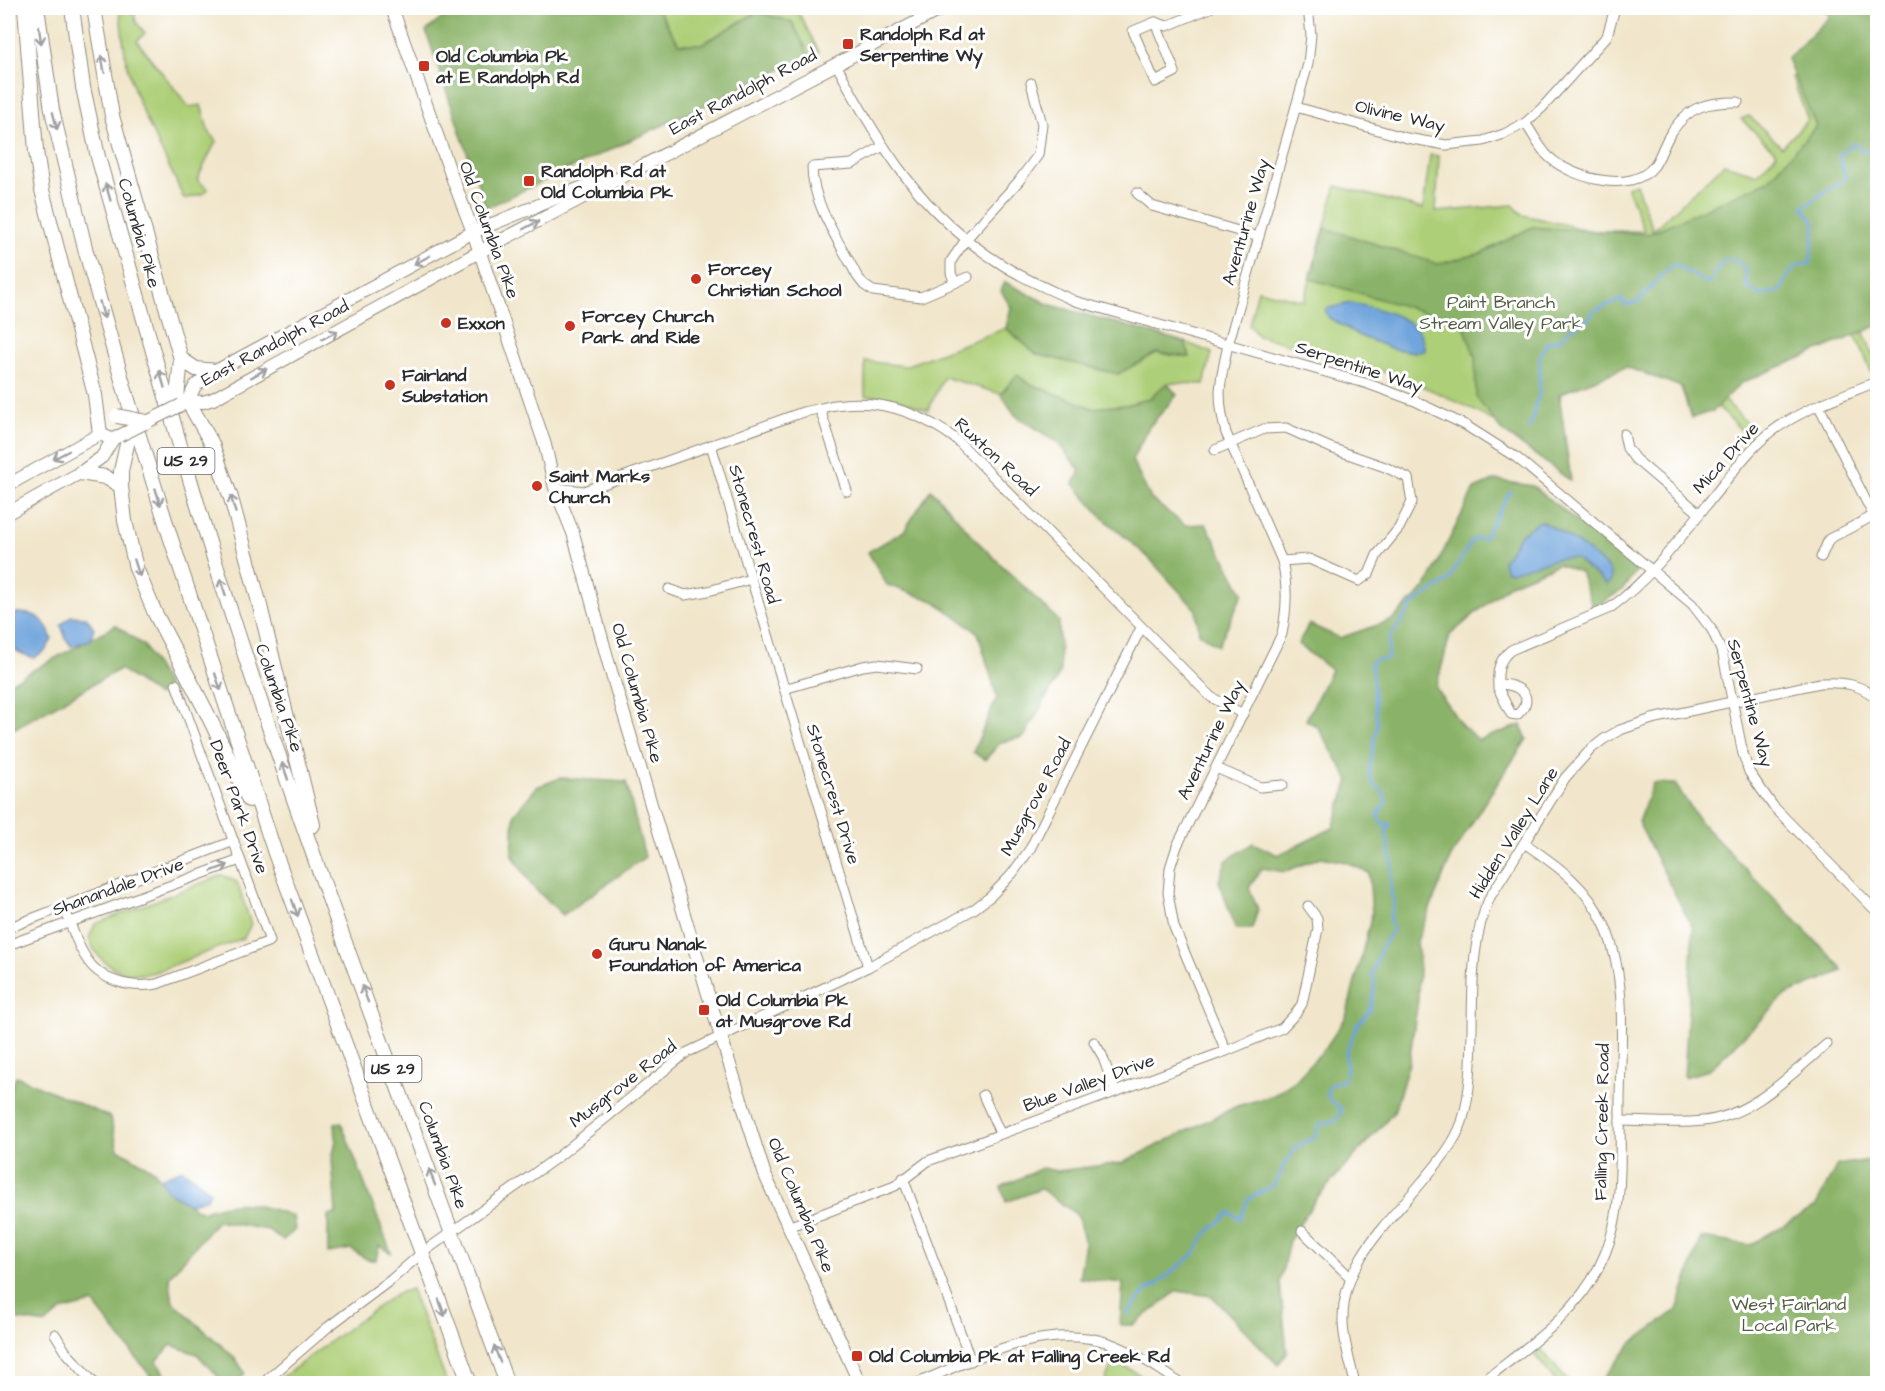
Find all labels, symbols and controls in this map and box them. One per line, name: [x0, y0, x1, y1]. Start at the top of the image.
place label: Randolph Rd at Serpentine Wy: [859, 22, 986, 69]
one-way arrow: [35, 25, 46, 45]
marker: Randolph Rd at Serpentine Wy: [841, 37, 855, 51]
street label: East Randolph Road: [665, 42, 821, 142]
place label: Old Columbia Pk at E Randolph Rd: [435, 44, 580, 90]
one-way arrow: [97, 54, 108, 74]
marker: Old Columbia Pk at E Randolph Rd: [417, 59, 431, 73]
street label: Olivine Way: [1352, 94, 1448, 139]
one-way arrow: [50, 111, 62, 130]
street label: Aventurine Way: [1216, 156, 1277, 288]
street label: Old Columbia Pike: [453, 158, 526, 302]
place label: Randolph Rd at Old Columbia Pk: [541, 159, 674, 205]
marker: Randolph Rd at Old Columbia Pk: [522, 174, 536, 188]
street label: Columbia Pike: [111, 175, 167, 291]
one-way arrow: [102, 183, 113, 202]
one-way arrow: [522, 219, 539, 231]
one-way arrow: [413, 255, 431, 266]
place label: Forcey Christian School: [708, 257, 842, 303]
marker: Forcey Christian School: [689, 272, 703, 286]
park label: Paint Branch Stream Valley Park: [1419, 290, 1583, 337]
street label: East Randolph Road: [197, 293, 353, 393]
one-way arrow: [97, 300, 108, 319]
place label: Forcey Church Park and Ride: [582, 304, 715, 350]
place label: Exxon: [458, 311, 505, 336]
marker: Exxon: [439, 316, 453, 330]
marker: Forcey Church Park and Ride: [563, 319, 577, 333]
one-way arrow: [321, 329, 338, 341]
street label: Serpentine Way: [1292, 335, 1426, 400]
place label: Fairland Substation: [401, 363, 487, 409]
one-way arrow: [250, 367, 267, 379]
one-way arrow: [156, 370, 167, 389]
marker: Fairland Substation: [383, 378, 397, 392]
street label: Ruxton Road: [949, 412, 1043, 502]
street label: Mica Drive: [1687, 416, 1765, 499]
road number: US 29: [158, 448, 214, 474]
one-way arrow: [53, 449, 70, 461]
street label: Stonecrest Road: [722, 462, 786, 606]
place label: Saint Marks Church: [548, 464, 650, 510]
marker: Saint Marks Church: [530, 479, 544, 493]
one-way arrow: [153, 487, 164, 506]
one-way arrow: [227, 495, 238, 514]
one-way arrow: [132, 558, 143, 577]
one-way arrow: [217, 578, 228, 597]
street label: Old Columbia Pike: [605, 620, 669, 766]
street label: Serpentine Way: [1720, 636, 1779, 770]
street label: Columbia Pike: [249, 640, 309, 756]
one-way arrow: [213, 673, 224, 691]
street label: Aventurine Way: [1171, 676, 1252, 805]
street label: Stonecrest Drive: [800, 721, 866, 868]
street label: Musgrove Road: [994, 734, 1078, 861]
street label: Deer Park Drive: [203, 737, 275, 878]
one-way arrow: [279, 762, 290, 781]
street label: Hidden Valley Lane: [1463, 762, 1566, 904]
street label: Shanandale Drive: [49, 852, 188, 922]
one-way arrow: [211, 861, 229, 872]
one-way arrow: [291, 898, 302, 917]
place label: Guru Nanak Foundation of America: [609, 932, 802, 978]
marker: Guru Nanak Foundation of America: [590, 947, 604, 961]
one-way arrow: [359, 985, 370, 1004]
place label: Old Columbia Pk at Musgrove Rd: [715, 988, 851, 1035]
marker: Old Columbia Pk at Musgrove Rd: [697, 1003, 711, 1017]
street label: Musgrove Road: [564, 1034, 683, 1135]
street label: Falling Creek Road: [1588, 1043, 1617, 1201]
street label: Blue Valley Drive: [1020, 1048, 1159, 1119]
road number: US 29: [364, 1056, 422, 1082]
street label: Columbia Pike: [412, 1098, 474, 1213]
street label: Old Columbia Pike: [761, 1134, 841, 1277]
one-way arrow: [426, 1168, 437, 1187]
park label: West Fairland Local Park: [1732, 1292, 1846, 1338]
one-way arrow: [438, 1298, 449, 1317]
place label: Old Columbia Pk at Falling Creek Rd: [869, 1344, 1170, 1370]
one-way arrow: [490, 1345, 501, 1364]
marker: Old Columbia Pk at Falling Creek Rd: [850, 1349, 864, 1363]

